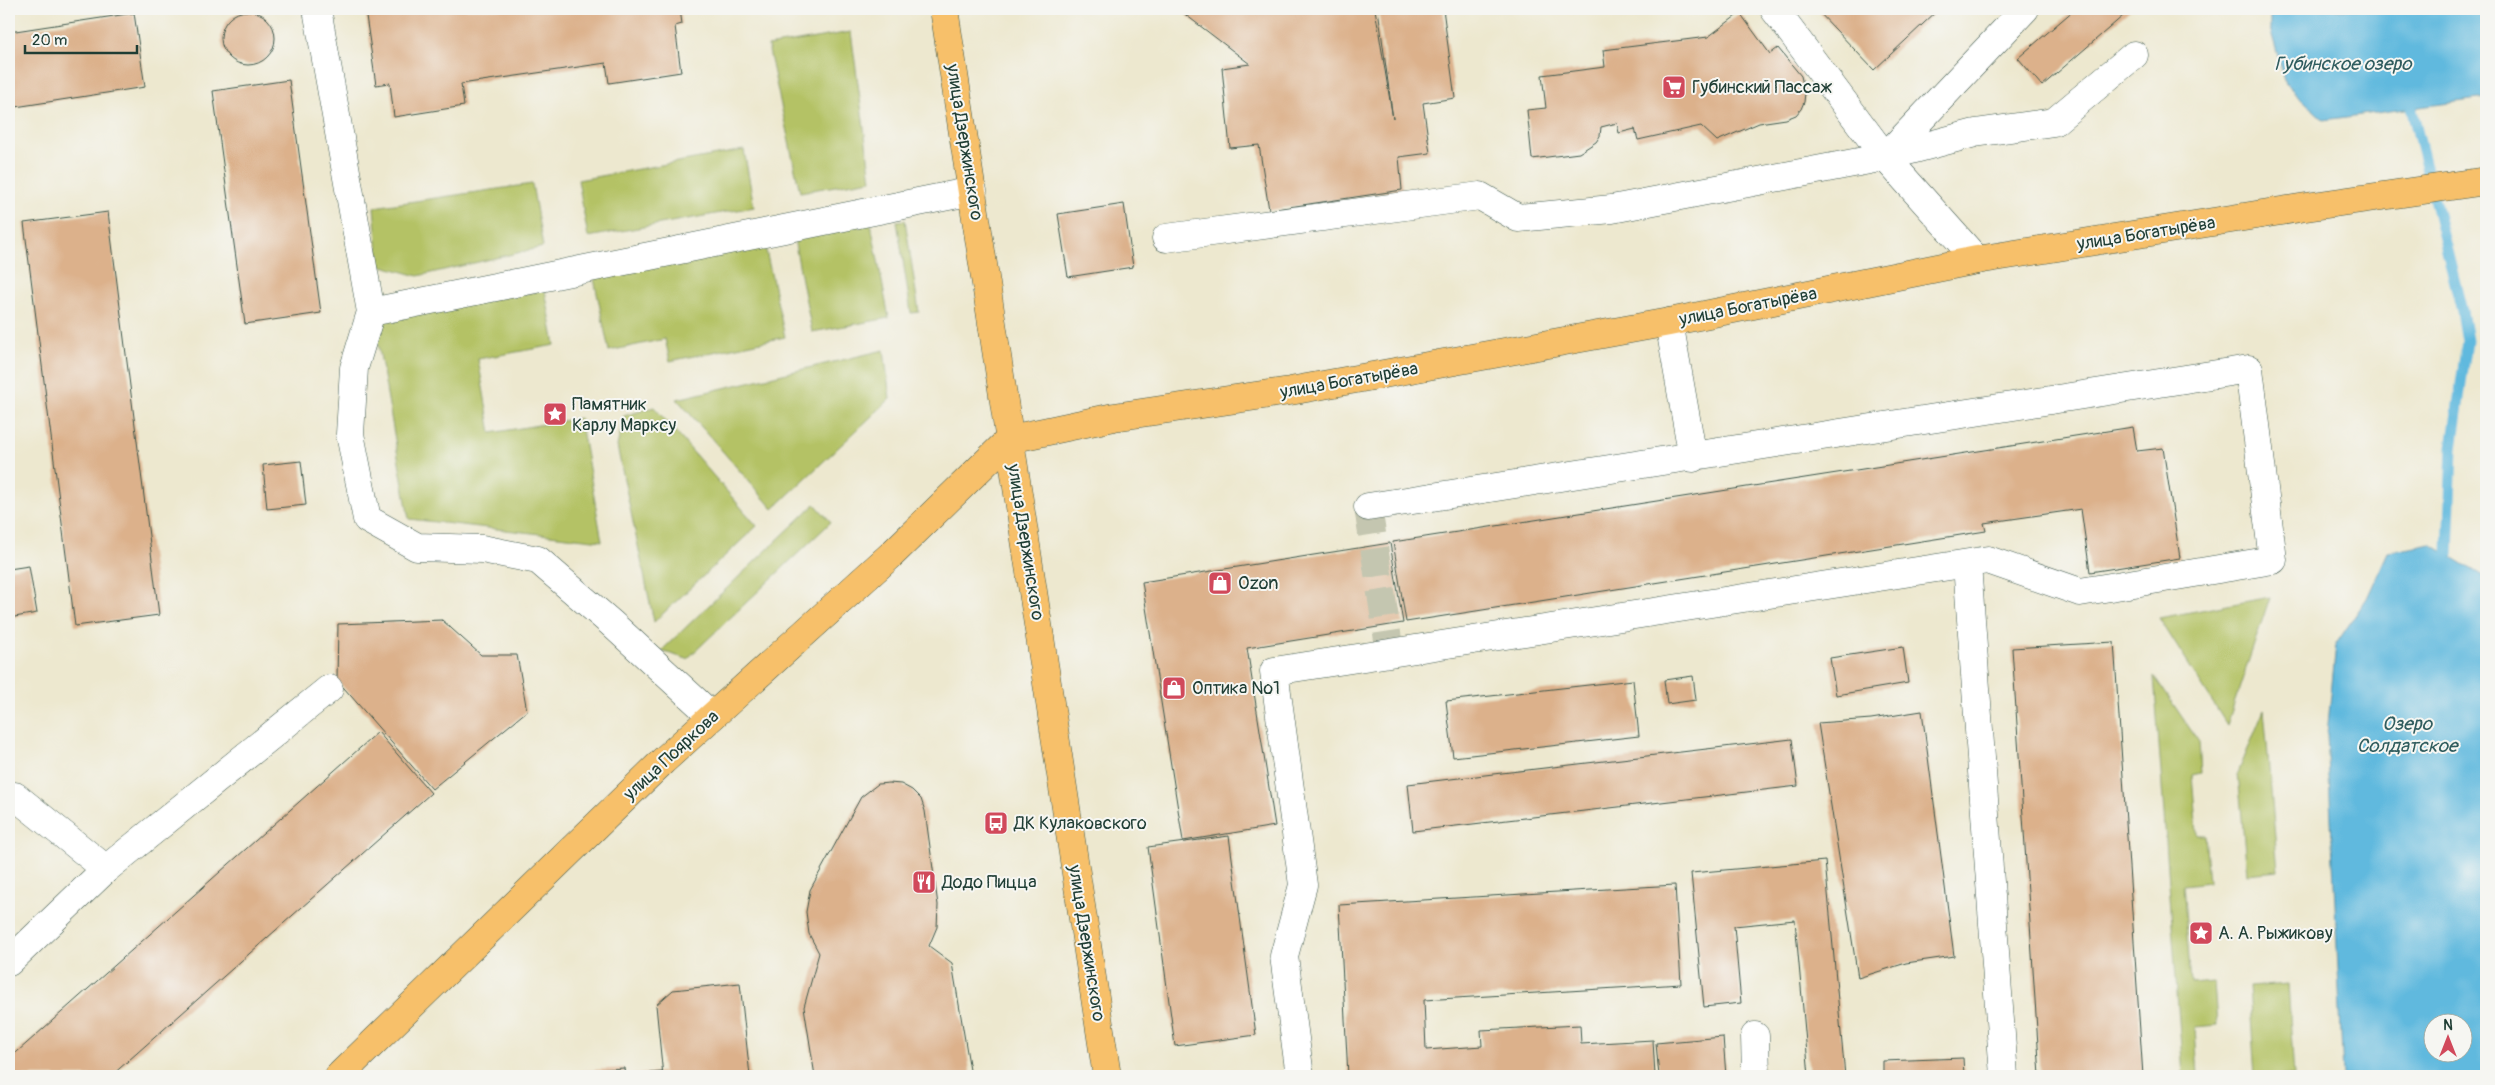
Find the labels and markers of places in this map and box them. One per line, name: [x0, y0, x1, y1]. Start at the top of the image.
supermarket icon: Губинский Пассаж: [1661, 74, 1687, 100]
place label: Губинский Пассаж: [1692, 76, 1832, 99]
place label: Памятник Карлу Марксу: [572, 393, 677, 437]
place icon: Памятник Карлу Марксу: [542, 401, 568, 427]
shop icon: Ozon: [1207, 570, 1233, 596]
place label: Ozon: [1238, 572, 1278, 595]
shop icon: Оптика №1: [1161, 675, 1187, 701]
place label: Оптика №1: [1192, 677, 1280, 700]
bus stop icon: ДК Кулаковского: [983, 810, 1009, 836]
place label: ДК Кулаковского: [1013, 812, 1147, 835]
restaurant icon: Додо Пицца: [911, 869, 937, 895]
place label: Додо Пицца: [941, 871, 1037, 894]
place icon: А. А. Рыжикову: [2188, 920, 2214, 946]
place label: А. А. Рыжикову: [2218, 922, 2333, 945]

